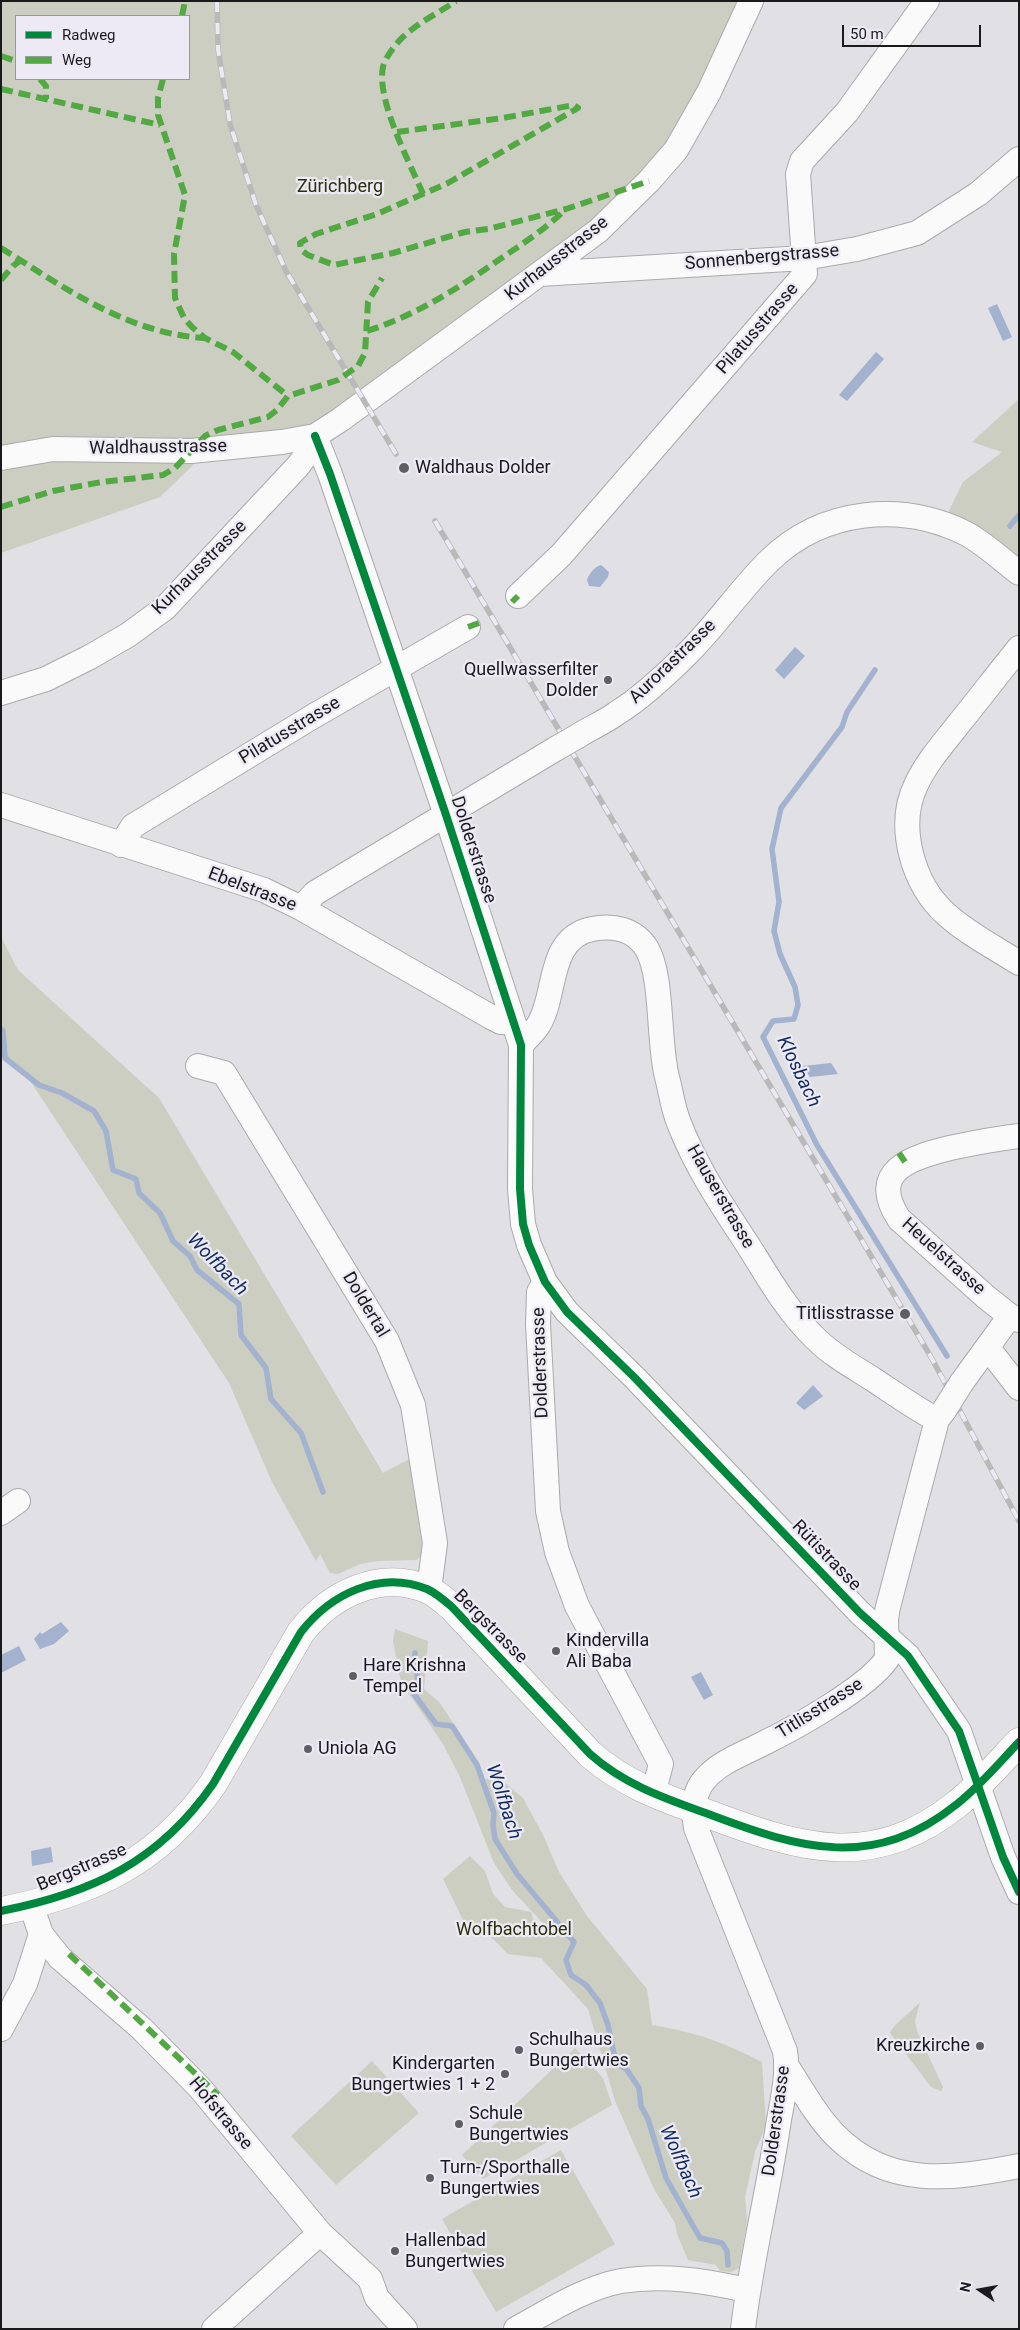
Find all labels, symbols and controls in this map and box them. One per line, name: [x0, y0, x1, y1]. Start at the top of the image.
legend: [15, 15, 190, 80]
scale bar: [845, 15, 984, 47]
text: 50 m: [850, 25, 884, 43]
text: Radweg: [62, 26, 116, 44]
text: Weg: [62, 51, 91, 69]
park label: Zürichberg: [297, 176, 383, 198]
street label: Kurhausstrasse: [501, 212, 613, 306]
street label: Sonnenbergstrasse: [684, 240, 840, 276]
street label: Pilatusstrasse: [713, 279, 803, 379]
street label: Waldhausstrasse: [89, 436, 227, 460]
place label: Waldhaus Dolder: [415, 457, 551, 479]
marker: Waldhaus Dolder: [397, 461, 411, 475]
street label: Kurhausstrasse: [148, 516, 252, 620]
street label: Aurorastrasse: [625, 615, 721, 709]
place label: Quellwasserfilter Dolder: [464, 659, 598, 702]
marker: Quellwasserfilter Dolder: [602, 674, 614, 686]
street label: Pilatusstrasse: [236, 692, 344, 770]
street label: Dolderstrasse: [446, 794, 500, 906]
street label: Ebelstrasse: [205, 863, 299, 917]
water label: Klosbach: [771, 1033, 825, 1111]
street label: Hauserstrasse: [682, 1141, 758, 1253]
street label: Heuelstrasse: [897, 1214, 989, 1300]
water label: Wolfbach: [182, 1229, 252, 1301]
street label: Doldertal: [337, 1268, 393, 1342]
place label: Titlisstrasse: [796, 1303, 894, 1325]
street label: Dolderstrasse: [528, 1307, 554, 1419]
marker: Titlisstrasse: [898, 1307, 912, 1321]
street label: Rütistrasse: [787, 1516, 865, 1596]
street label: Bergstrasse: [449, 1586, 531, 1668]
place label: Kindervilla Ali Baba: [566, 1630, 649, 1672]
marker: Kindervilla Ali Baba: [550, 1645, 562, 1657]
place label: Hare Krishna Tempel: [363, 1655, 466, 1698]
marker: Hare Krishna Tempel: [347, 1670, 359, 1682]
street label: Titlisstrasse: [773, 1674, 867, 1744]
place label: Uniola AG: [318, 1738, 397, 1760]
marker: Uniola AG: [302, 1743, 314, 1755]
water label: Wolfbach: [480, 1762, 526, 1842]
street label: Bergstrasse: [34, 1839, 130, 1897]
park label: Wolfbachtobel: [456, 1919, 572, 1941]
place label: Schulhaus Bungertwies: [529, 2029, 629, 2072]
place label: Kreuzkirche: [876, 2035, 970, 2057]
marker: Kreuzkirche: [974, 2040, 986, 2052]
marker: Schulhaus Bungertwies: [513, 2044, 525, 2056]
place label: Kindergarten Bungertwies 1 + 2: [351, 2053, 495, 2096]
street label: Dolderstrasse: [759, 2064, 795, 2178]
marker: Kindergarten Bungertwies 1 + 2: [499, 2068, 511, 2080]
street label: Hofstrasse: [183, 2073, 257, 2155]
place label: Schule Bungertwies: [469, 2103, 569, 2146]
marker: Schule Bungertwies: [453, 2118, 465, 2130]
water label: Wolfbach: [654, 2122, 706, 2202]
place label: Turn-/Sporthalle Bungertwies: [440, 2157, 570, 2200]
marker: Turn-/Sporthalle Bungertwies: [424, 2172, 436, 2184]
place label: Hallenbad Bungertwies: [405, 2230, 505, 2272]
marker: Hallenbad Bungertwies: [389, 2245, 401, 2257]
north arrow: [955, 2265, 1005, 2315]
text: N: [956, 2280, 974, 2293]

